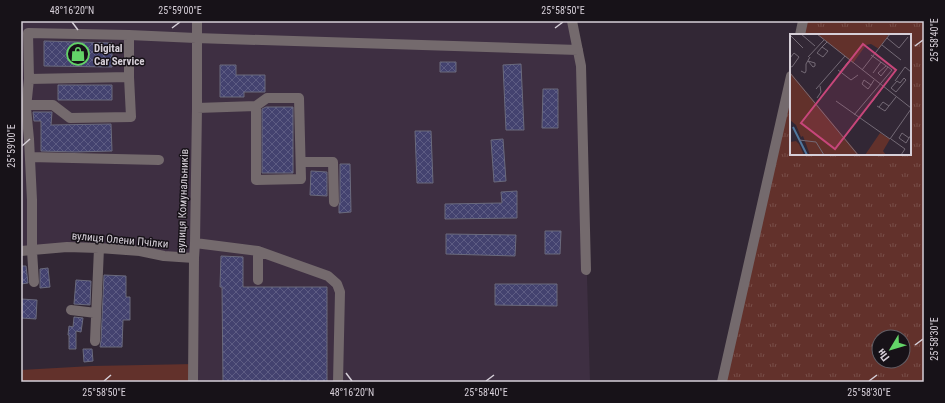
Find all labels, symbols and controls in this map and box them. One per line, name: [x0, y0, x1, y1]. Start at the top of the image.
text: 48°16'20"N: [50, 5, 94, 16]
text: 25°59'00"E: [158, 5, 202, 16]
text: 25°58'50"E: [541, 5, 585, 16]
text: 25°58'40"E: [929, 18, 940, 62]
inset map: [790, 34, 911, 155]
shop icon: Digital Car Service: [65, 41, 91, 67]
place label: Digital Car Service: [94, 42, 145, 68]
text: 25°59'00"E: [6, 124, 17, 168]
street label: вулиця Комунальників: [175, 149, 191, 253]
street label: вулиця Олени Пчілки: [71, 229, 169, 251]
text: 25°58'30"E: [929, 317, 940, 361]
north arrow: [871, 329, 911, 369]
text: Пн: [875, 346, 892, 364]
text: 25°58'50"E: [82, 387, 126, 398]
text: 48°16'20"N: [330, 387, 374, 398]
text: 25°58'40"E: [464, 387, 508, 398]
text: 25°58'30"E: [847, 387, 891, 398]

